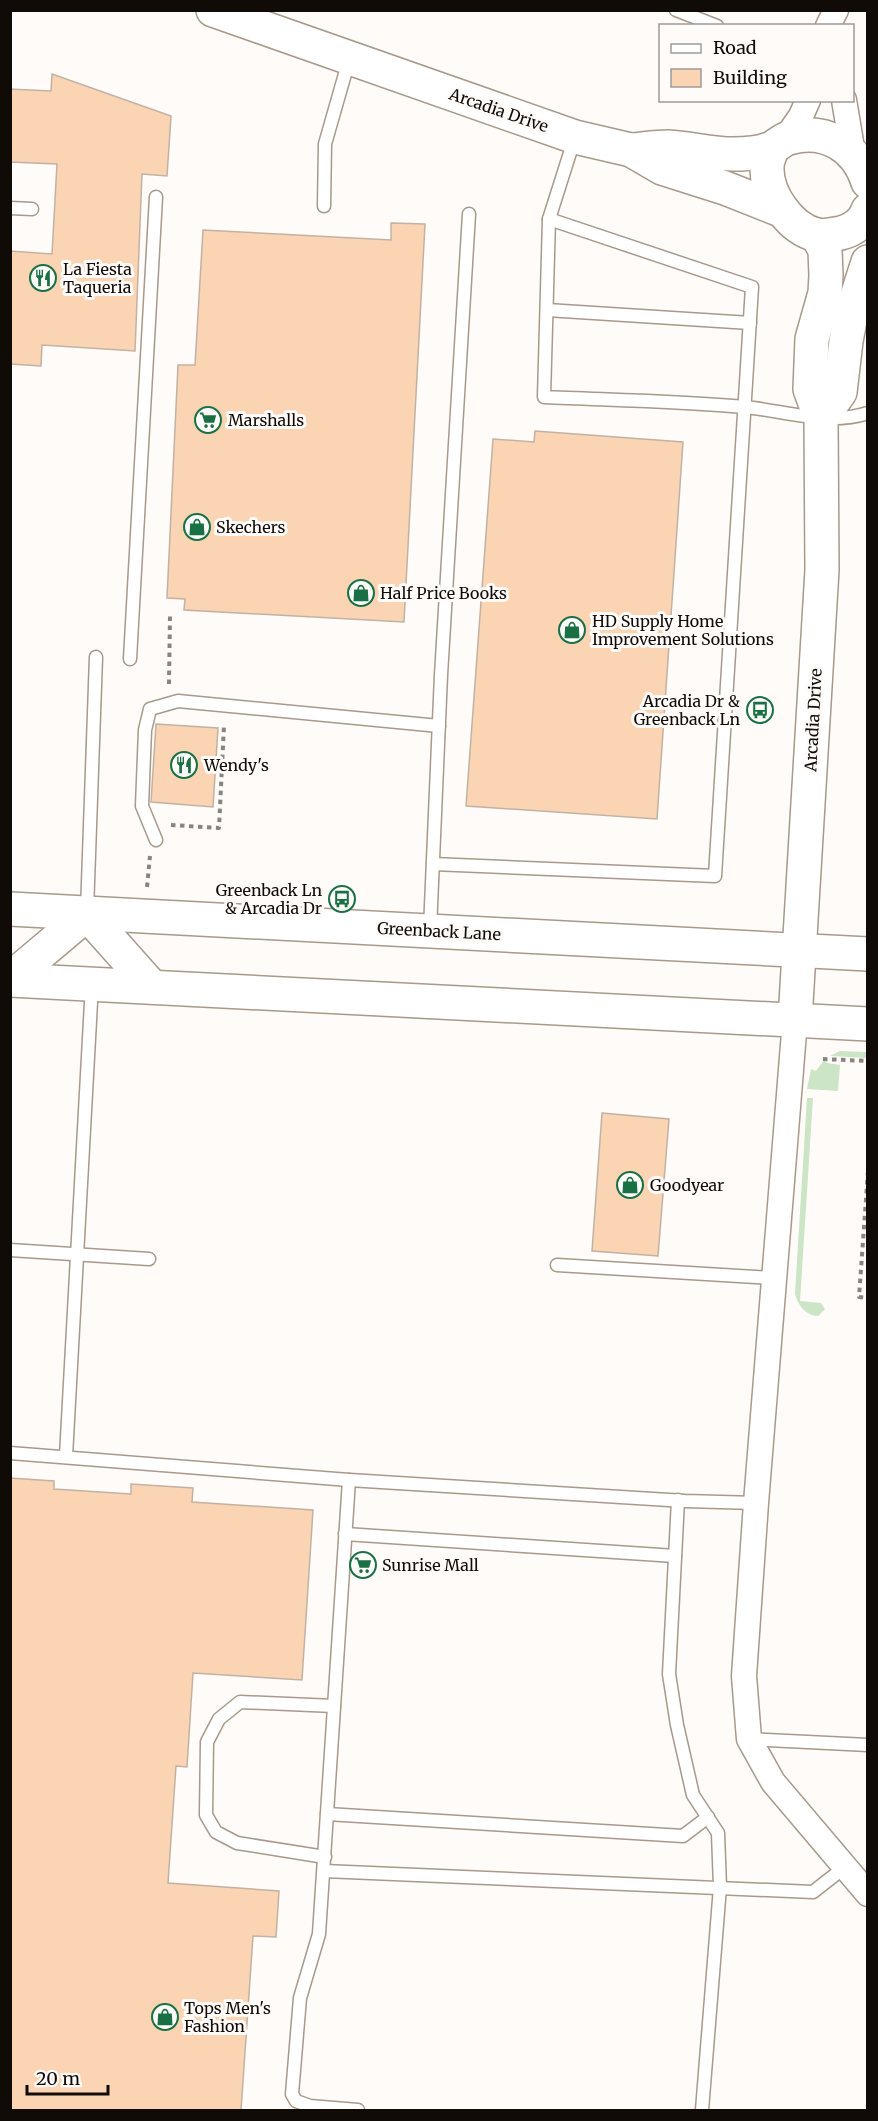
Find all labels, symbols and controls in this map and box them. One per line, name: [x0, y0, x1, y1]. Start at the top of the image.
legend: [659, 24, 854, 102]
text: Road: [713, 36, 757, 59]
text: Building: [713, 66, 787, 89]
street label: Arcadia Drive: [446, 83, 551, 136]
place label: La Fiesta Taqueria: [63, 259, 132, 297]
restaurant icon: La Fiesta Taqueria: [28, 263, 58, 293]
supermarket icon: Marshalls: [193, 405, 223, 435]
place label: Marshalls: [228, 410, 304, 430]
shop icon: Skechers: [182, 512, 212, 542]
place label: Skechers: [216, 517, 286, 537]
shop icon: Half Price Books: [346, 578, 376, 608]
place label: Half Price Books: [380, 583, 507, 603]
place label: HD Supply Home Improvement Solutions: [592, 611, 774, 649]
shop icon: HD Supply Home Improvement Solutions: [557, 615, 587, 645]
street label: Arcadia Drive: [800, 668, 826, 773]
place label: Arcadia Dr & Greenback Ln: [634, 691, 740, 729]
bus stop icon: Arcadia Dr & Greenback Ln: [745, 695, 775, 725]
restaurant icon: Wendy's: [169, 750, 199, 780]
place label: Wendy's: [203, 755, 269, 775]
place label: Greenback Ln & Arcadia Dr: [216, 880, 322, 918]
bus stop icon: Greenback Ln & Arcadia Dr: [327, 884, 357, 914]
street label: Greenback Lane: [377, 918, 501, 944]
shop icon: Goodyear: [615, 1170, 645, 1200]
place label: Goodyear: [650, 1175, 724, 1195]
supermarket icon: Sunrise Mall: [348, 1550, 378, 1580]
place label: Sunrise Mall: [382, 1555, 479, 1575]
place label: Tops Men's Fashion: [184, 1998, 271, 2036]
shop icon: Tops Men's Fashion: [150, 2002, 180, 2032]
scale bar: [27, 2058, 108, 2096]
text: 20 m: [36, 2067, 80, 2090]

